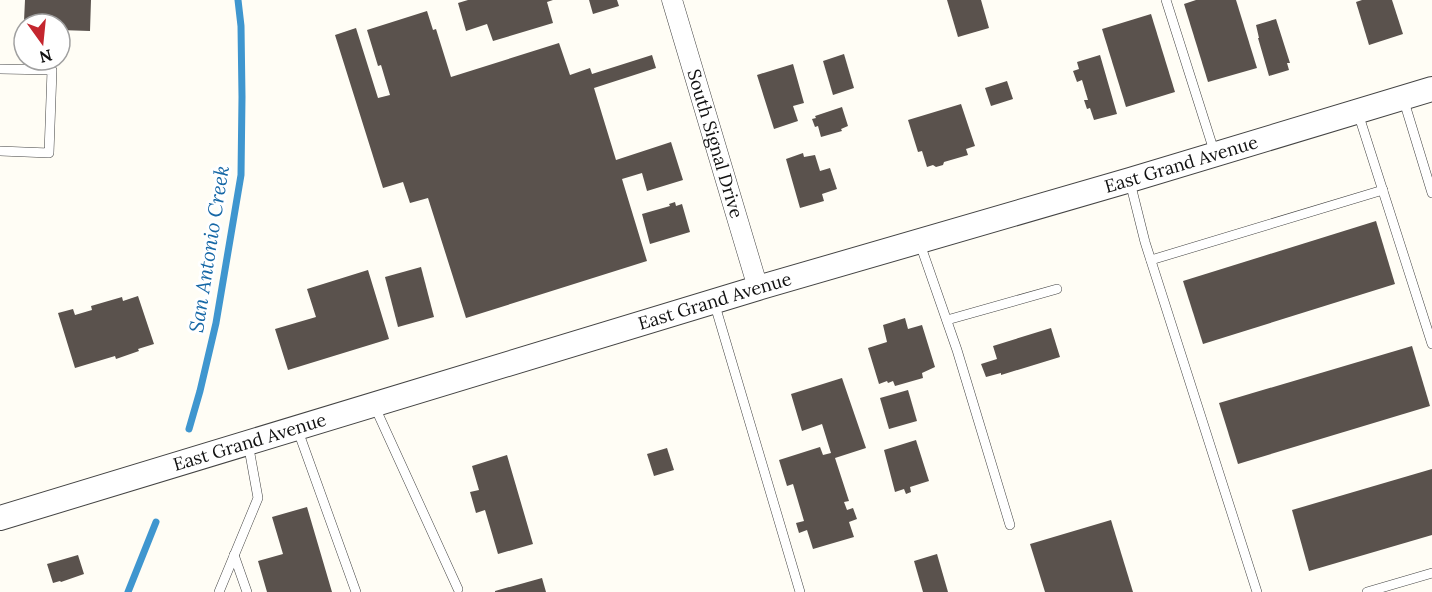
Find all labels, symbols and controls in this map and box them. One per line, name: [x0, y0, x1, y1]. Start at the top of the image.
north arrow: [12, 12, 72, 72]
text: N: [37, 45, 54, 68]
street label: South Signal Drive: [682, 66, 749, 221]
street label: East Grand Avenue: [1102, 130, 1261, 198]
water label: San Antonio Creek: [183, 164, 234, 334]
street label: East Grand Avenue: [635, 267, 794, 335]
street label: East Grand Avenue: [170, 408, 329, 476]

